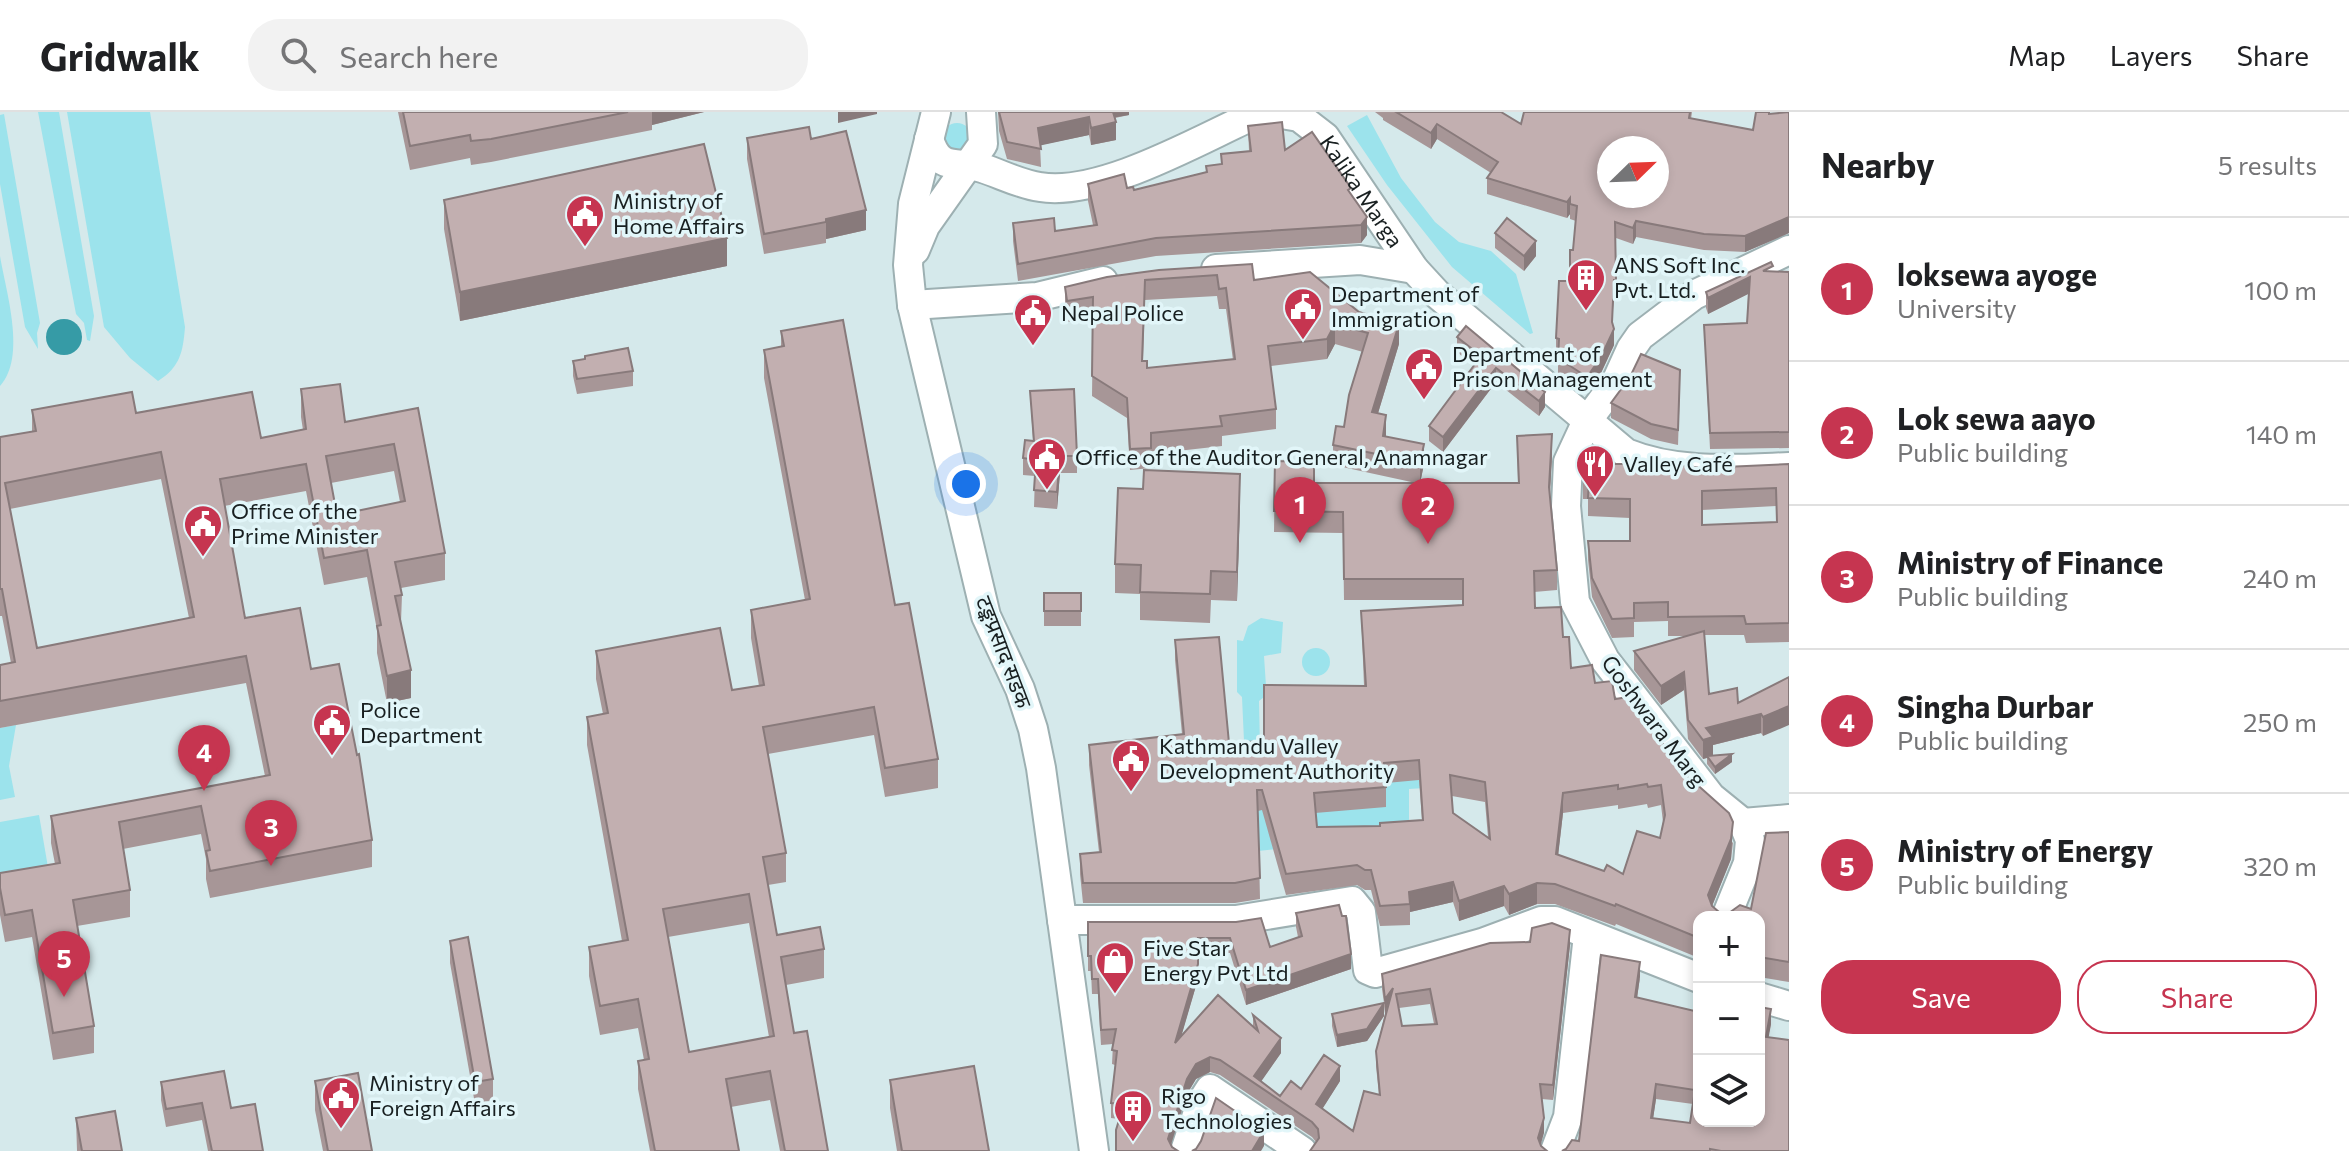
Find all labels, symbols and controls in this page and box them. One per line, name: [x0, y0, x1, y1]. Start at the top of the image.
search box: [248, 19, 808, 91]
text: Gridwalk: [40, 32, 200, 79]
icon: search: [276, 33, 320, 77]
text: Search here: [340, 37, 498, 74]
text: Map: [2008, 38, 2066, 72]
text: Layers: [2110, 38, 2192, 72]
text: Share: [2236, 38, 2309, 72]
street label: Kalika Marga: [1315, 130, 1410, 252]
north arrow: [1597, 136, 1669, 208]
text: Nearby: [1821, 143, 1935, 185]
text: 5 results: [2218, 149, 2317, 180]
place label: Ministry of Home Affairs: [613, 187, 745, 239]
public building icon: Ministry of Home Affairs: [564, 193, 606, 248]
place label: ANS Soft Inc. Pvt. Ltd.: [1614, 251, 1746, 303]
text: loksewa ayoge: [1897, 255, 2097, 292]
building icon: ANS Soft Inc. Pvt. Ltd.: [1565, 257, 1607, 312]
text: 1: [1841, 274, 1853, 305]
text: 100 m: [2244, 274, 2317, 305]
place label: Department of Immigration: [1331, 280, 1480, 332]
public building icon: Department of Immigration: [1282, 286, 1324, 341]
public building icon: Nepal Police: [1012, 292, 1054, 347]
text: University: [1897, 292, 2017, 323]
place label: Nepal Police: [1061, 299, 1184, 326]
place label: Department of Prison Management: [1452, 340, 1652, 392]
public building icon: Department of Prison Management: [1403, 346, 1445, 401]
text: Lok sewa aayo: [1897, 399, 2096, 436]
text: 2: [1840, 418, 1854, 449]
text: 140 m: [2246, 418, 2317, 449]
public building icon: Office of the Auditor General, Anamnagar: [1026, 436, 1068, 491]
text: Public building: [1897, 436, 2068, 467]
place label: Office of the Auditor General, Anamnagar: [1075, 443, 1488, 470]
restaurant icon: Valley Café: [1574, 443, 1616, 498]
place label: Valley Café: [1623, 450, 1733, 477]
your location: [946, 464, 986, 504]
pin: 1: [1274, 477, 1326, 543]
pin: 2: [1402, 478, 1454, 544]
place label: Office of the Prime Minister: [231, 497, 379, 549]
public building icon: Office of the Prime Minister: [182, 503, 224, 558]
text: Ministry of Finance: [1897, 543, 2163, 580]
text: 3: [1839, 562, 1855, 593]
text: 240 m: [2243, 562, 2317, 593]
text: Public building: [1897, 580, 2068, 611]
street label: टङ्कप्रसाद सडक: [971, 592, 1039, 713]
street label: Goshwara Marg: [1596, 650, 1713, 792]
text: Singha Durbar: [1897, 687, 2094, 724]
place label: Police Department: [360, 696, 483, 748]
public building icon: Police Department: [311, 702, 353, 757]
text: 4: [1839, 706, 1855, 737]
text: 250 m: [2243, 706, 2317, 737]
text: Public building: [1897, 724, 2068, 755]
pin: 4: [178, 725, 230, 791]
place label: Kathmandu Valley Development Authority: [1159, 732, 1394, 784]
public building icon: Kathmandu Valley Development Authority: [1110, 738, 1152, 793]
pin: 3: [245, 800, 297, 866]
text: Ministry of Energy: [1897, 831, 2153, 868]
text: 5: [1839, 850, 1855, 881]
text: 320 m: [2243, 850, 2317, 881]
text: Public building: [1897, 868, 2068, 899]
map controls: [1693, 911, 1765, 1127]
button: +: [1693, 911, 1765, 983]
pin: 5: [38, 931, 90, 997]
place label: Five Star Energy Pvt Ltd: [1143, 934, 1288, 986]
shop icon: Five Star Energy Pvt Ltd: [1094, 940, 1136, 995]
button: Save: [1821, 960, 2061, 1034]
button: Share: [2077, 960, 2317, 1034]
button: −: [1693, 983, 1765, 1055]
button: layers: [1693, 1055, 1765, 1127]
place label: Ministry of Foreign Affairs: [369, 1069, 516, 1121]
public building icon: Ministry of Foreign Affairs: [320, 1075, 362, 1130]
place label: Rigo Technologies: [1161, 1082, 1292, 1134]
building icon: Rigo Technologies: [1112, 1088, 1154, 1143]

